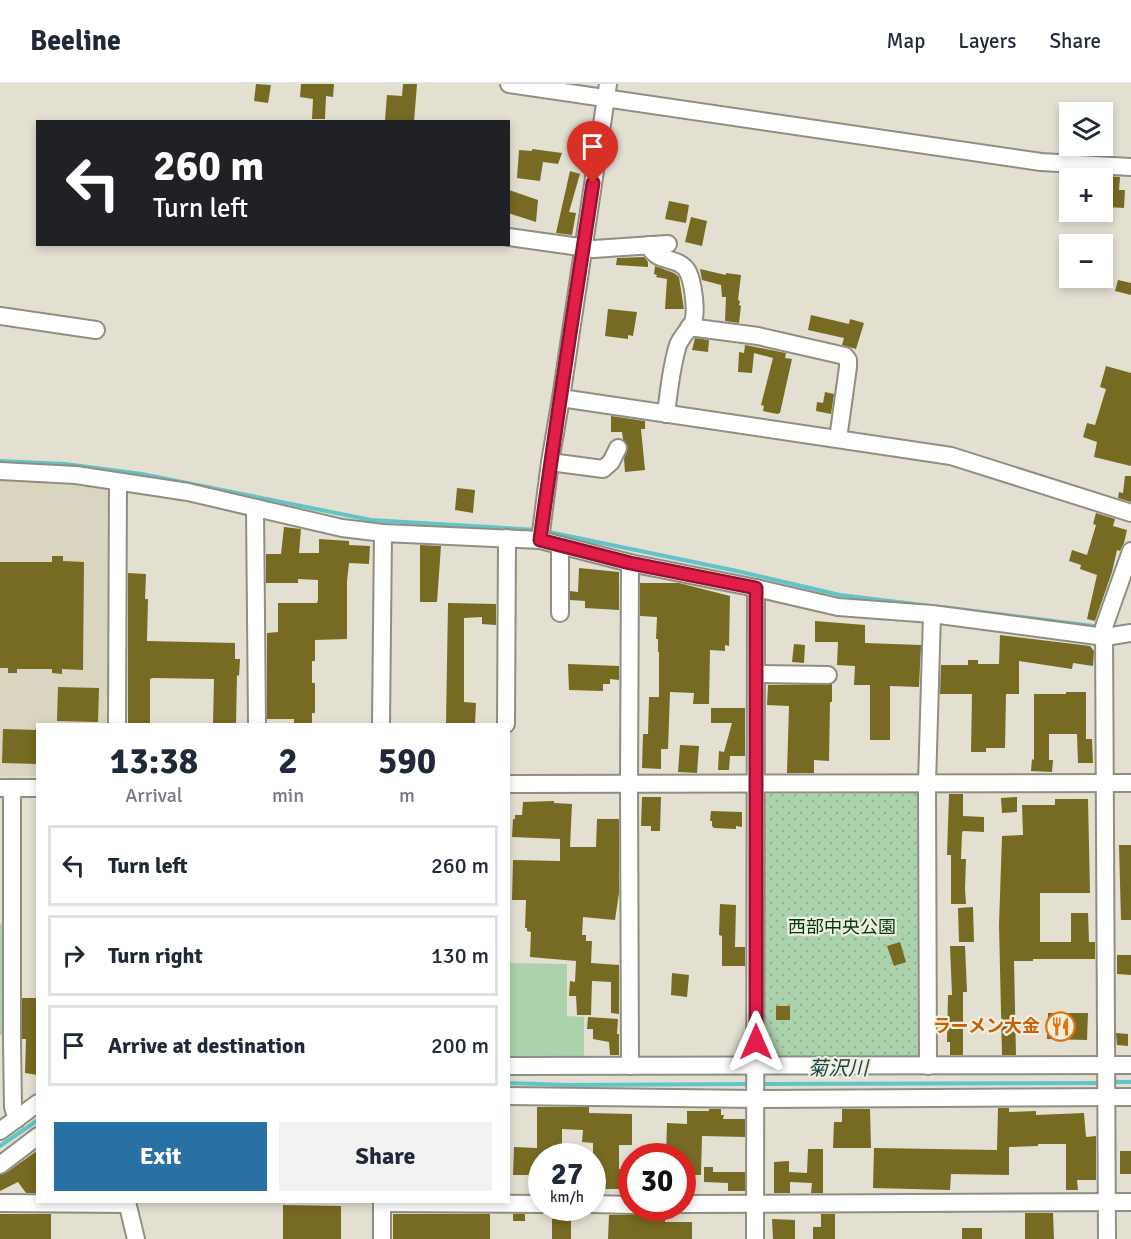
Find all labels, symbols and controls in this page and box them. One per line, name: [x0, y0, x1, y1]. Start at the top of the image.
text: Beeline: [30, 24, 121, 58]
text: Map: [887, 28, 925, 54]
text: Layers: [958, 28, 1016, 54]
text: Share: [1049, 28, 1101, 54]
map controls: [1059, 102, 1113, 288]
button: layers: [1059, 102, 1113, 156]
pin: [567, 121, 618, 183]
icon: arrive: [576, 130, 609, 163]
text: 260 m: [153, 141, 264, 192]
icon: left: [54, 144, 132, 222]
button: +: [1059, 168, 1113, 222]
text: Turn left: [153, 192, 248, 225]
button: −: [1059, 234, 1113, 288]
text: 13:38: [110, 739, 198, 784]
text: 2: [278, 739, 298, 784]
text: 590: [378, 739, 436, 784]
text: Arrival: [125, 783, 183, 808]
text: min: [272, 783, 304, 808]
text: m: [399, 783, 415, 808]
icon: left: [57, 849, 90, 882]
text: Turn left: [108, 852, 188, 879]
text: 260 m: [431, 852, 489, 879]
park label: 西部中央公園: [788, 916, 896, 938]
icon: right: [57, 939, 90, 972]
text: Turn right: [108, 942, 203, 969]
text: 130 m: [431, 942, 489, 969]
position arrow: [724, 1010, 788, 1074]
restaurant icon: ラーメン大金: [1045, 1010, 1077, 1042]
place label: ラーメン大金: [933, 1015, 1040, 1037]
icon: arrive: [57, 1029, 90, 1062]
text: Arrive at destination: [108, 1032, 305, 1059]
text: 200 m: [431, 1032, 489, 1059]
water label: 菊沢川: [808, 1056, 870, 1081]
button: Exit: [54, 1122, 267, 1191]
button: Share: [279, 1122, 492, 1191]
speed limit sign: 30: [618, 1143, 696, 1221]
text: 27: [551, 1156, 583, 1193]
text: km/h: [550, 1188, 584, 1206]

